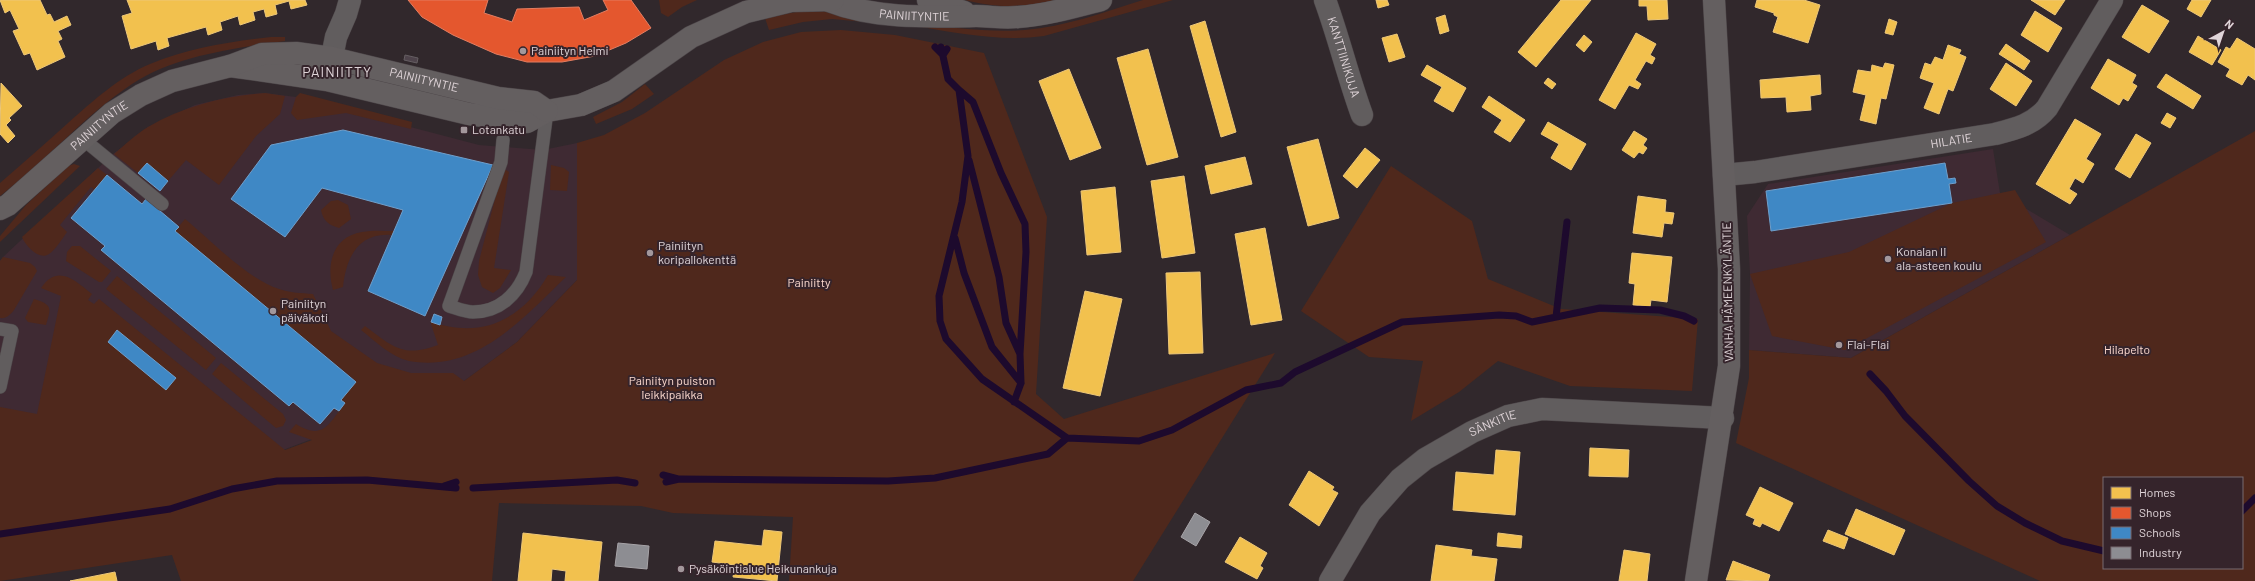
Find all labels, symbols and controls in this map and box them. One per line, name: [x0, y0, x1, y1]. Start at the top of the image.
street label: PAINIITYNTIE: [878, 6, 950, 23]
north arrow: [2203, 12, 2243, 52]
street label: KANTTIINIKUJA: [1325, 15, 1363, 99]
text: N: [2223, 17, 2237, 31]
place label: Painiityn Helmi: [531, 43, 609, 57]
marker: Painiityn Helmi: [518, 46, 528, 56]
district label: PAINIITTY: [302, 63, 372, 80]
street label: PAINIITYNTIE: [388, 64, 460, 94]
street label: PAINIITYNTIE: [67, 97, 130, 153]
place label: Lotankatu: [472, 122, 525, 136]
marker: Lotankatu: [459, 125, 469, 135]
street label: HILATIE: [1929, 130, 1973, 150]
street label: VANHA HÄMEENKYLÄNTIE: [1719, 222, 1735, 362]
place label: Painiityn koripallokenttä: [658, 238, 736, 266]
place label: Konalan II ala-asteen koulu: [1896, 244, 1981, 272]
marker: Painiityn koripallokenttä: [645, 248, 655, 258]
marker: Konalan II ala-asteen koulu: [1883, 254, 1893, 264]
park label: Painiitty: [787, 275, 831, 289]
place label: Painiityn päiväkoti: [281, 296, 328, 324]
marker: Painiityn päiväkoti: [268, 306, 278, 316]
place label: Flai-Flai: [1847, 337, 1889, 351]
marker: Flai-Flai: [1834, 340, 1844, 350]
park label: Hilapelto: [2104, 342, 2150, 356]
park label: Painiityn puiston leikkipaikka: [629, 373, 715, 401]
street label: SÄNKITIE: [1466, 407, 1517, 438]
legend: [2103, 477, 2243, 569]
text: Homes: [2139, 485, 2176, 499]
text: Shops: [2139, 505, 2172, 519]
text: Schools: [2139, 525, 2180, 539]
text: Industry: [2139, 545, 2182, 559]
place label: Pysäköintialue Heikunankuja: [689, 561, 837, 575]
marker: Pysäköintialue Heikunankuja: [676, 564, 686, 574]

